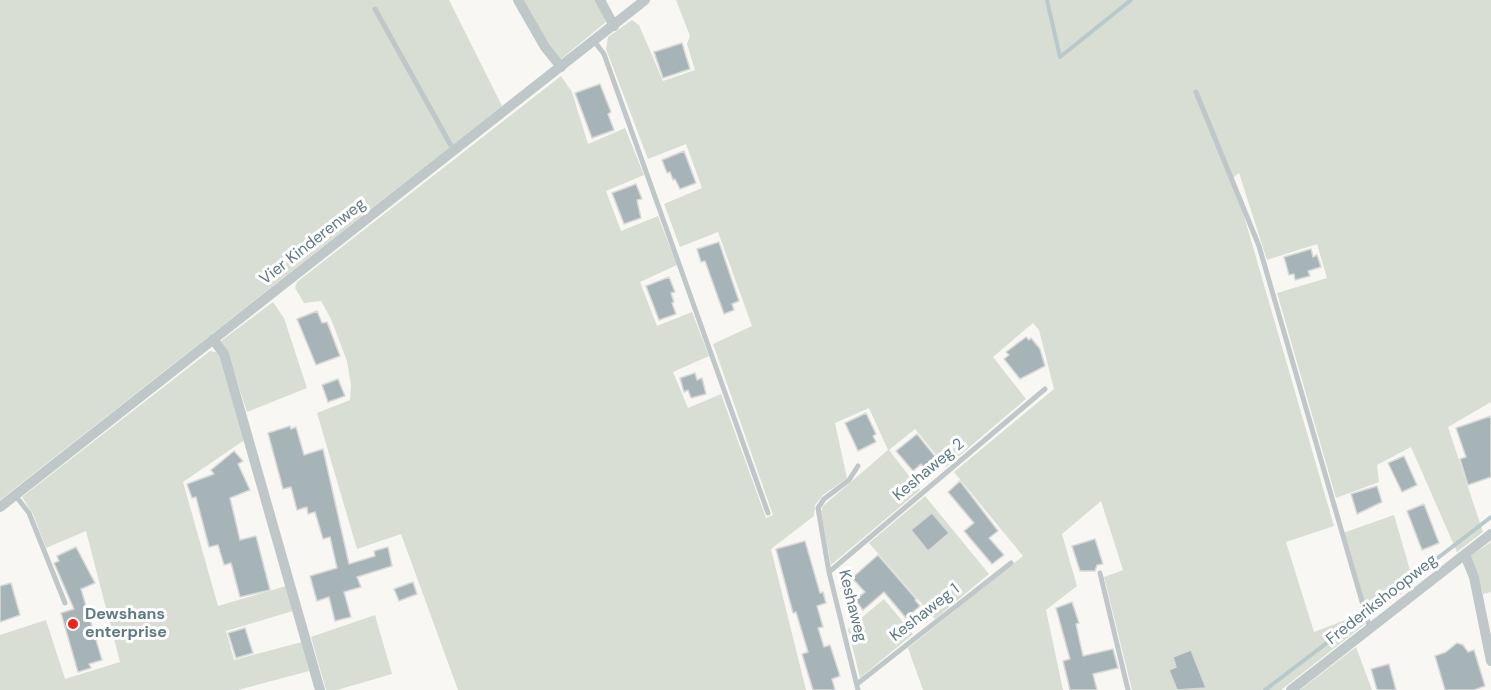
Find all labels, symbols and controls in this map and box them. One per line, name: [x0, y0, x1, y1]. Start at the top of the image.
street label: Vier Kinderenweg: [256, 195, 370, 289]
street label: Keshaweg 2: [889, 435, 969, 505]
street label: Frederikshoopweg: [1323, 551, 1441, 649]
street label: Keshaweg: [834, 568, 870, 644]
street label: Keshaweg 1: [886, 580, 964, 646]
place label: Dewshans enterprise: [85, 605, 167, 643]
marker: Dewshans enterprise: [66, 617, 80, 631]

